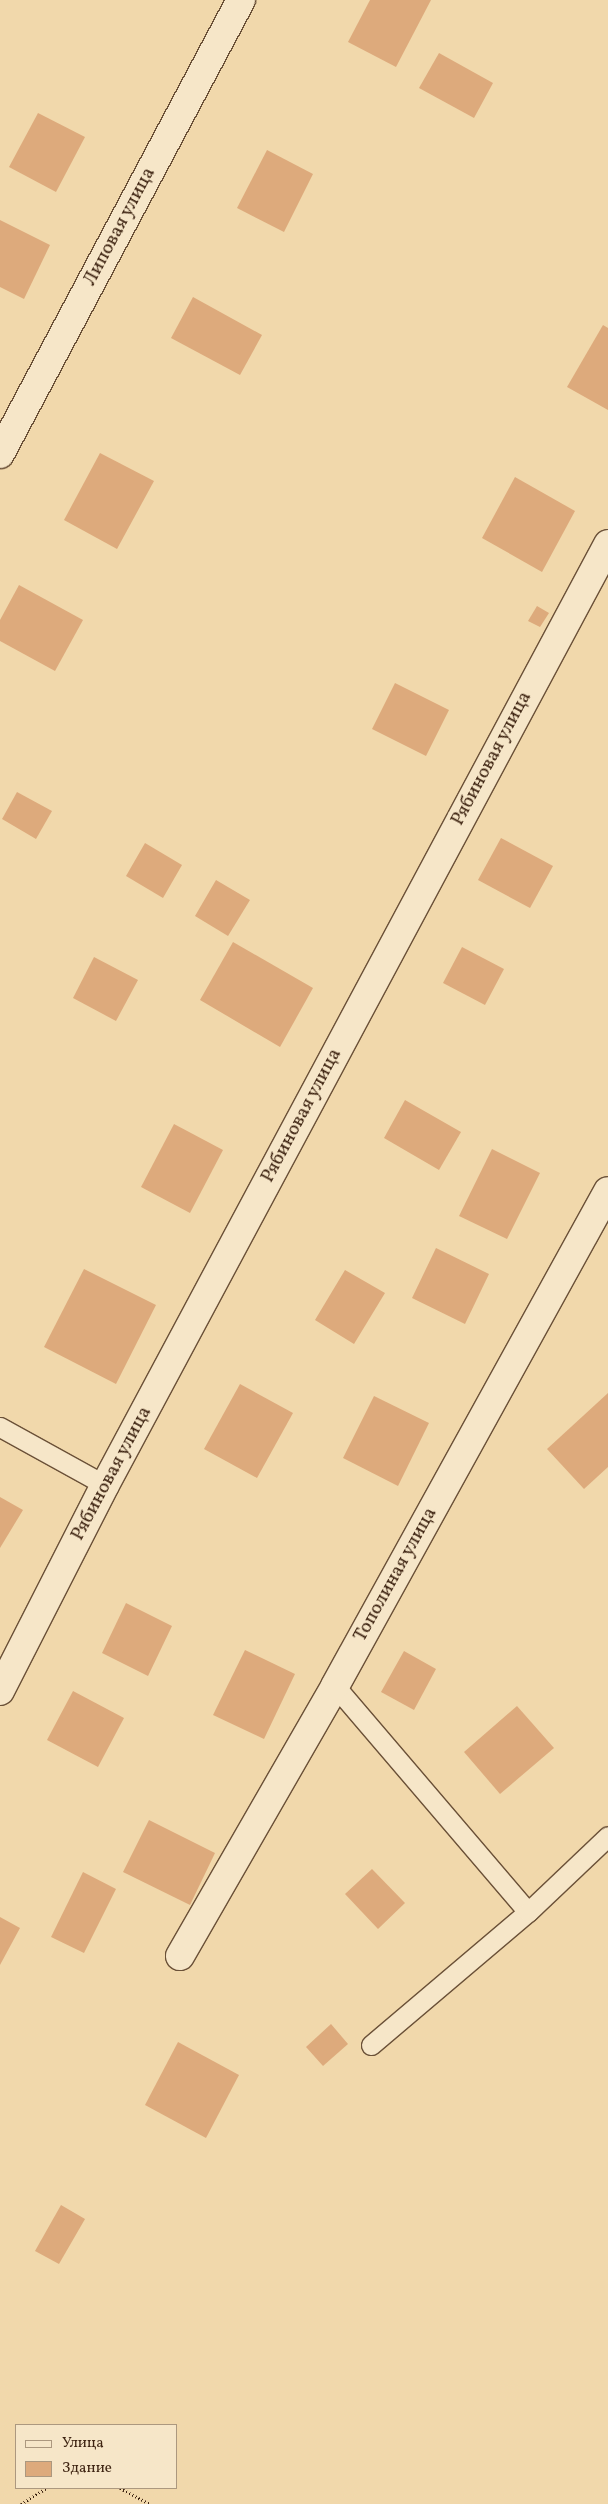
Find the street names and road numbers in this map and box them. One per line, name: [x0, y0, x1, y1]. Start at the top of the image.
street label: Липовая улица: [79, 164, 161, 290]
street label: Рябиновая улица: [447, 688, 537, 830]
street label: Рябиновая улица: [257, 1045, 347, 1187]
street label: Рябиновая улица: [67, 1403, 157, 1545]
street label: Тополиная улица: [350, 1504, 442, 1646]

